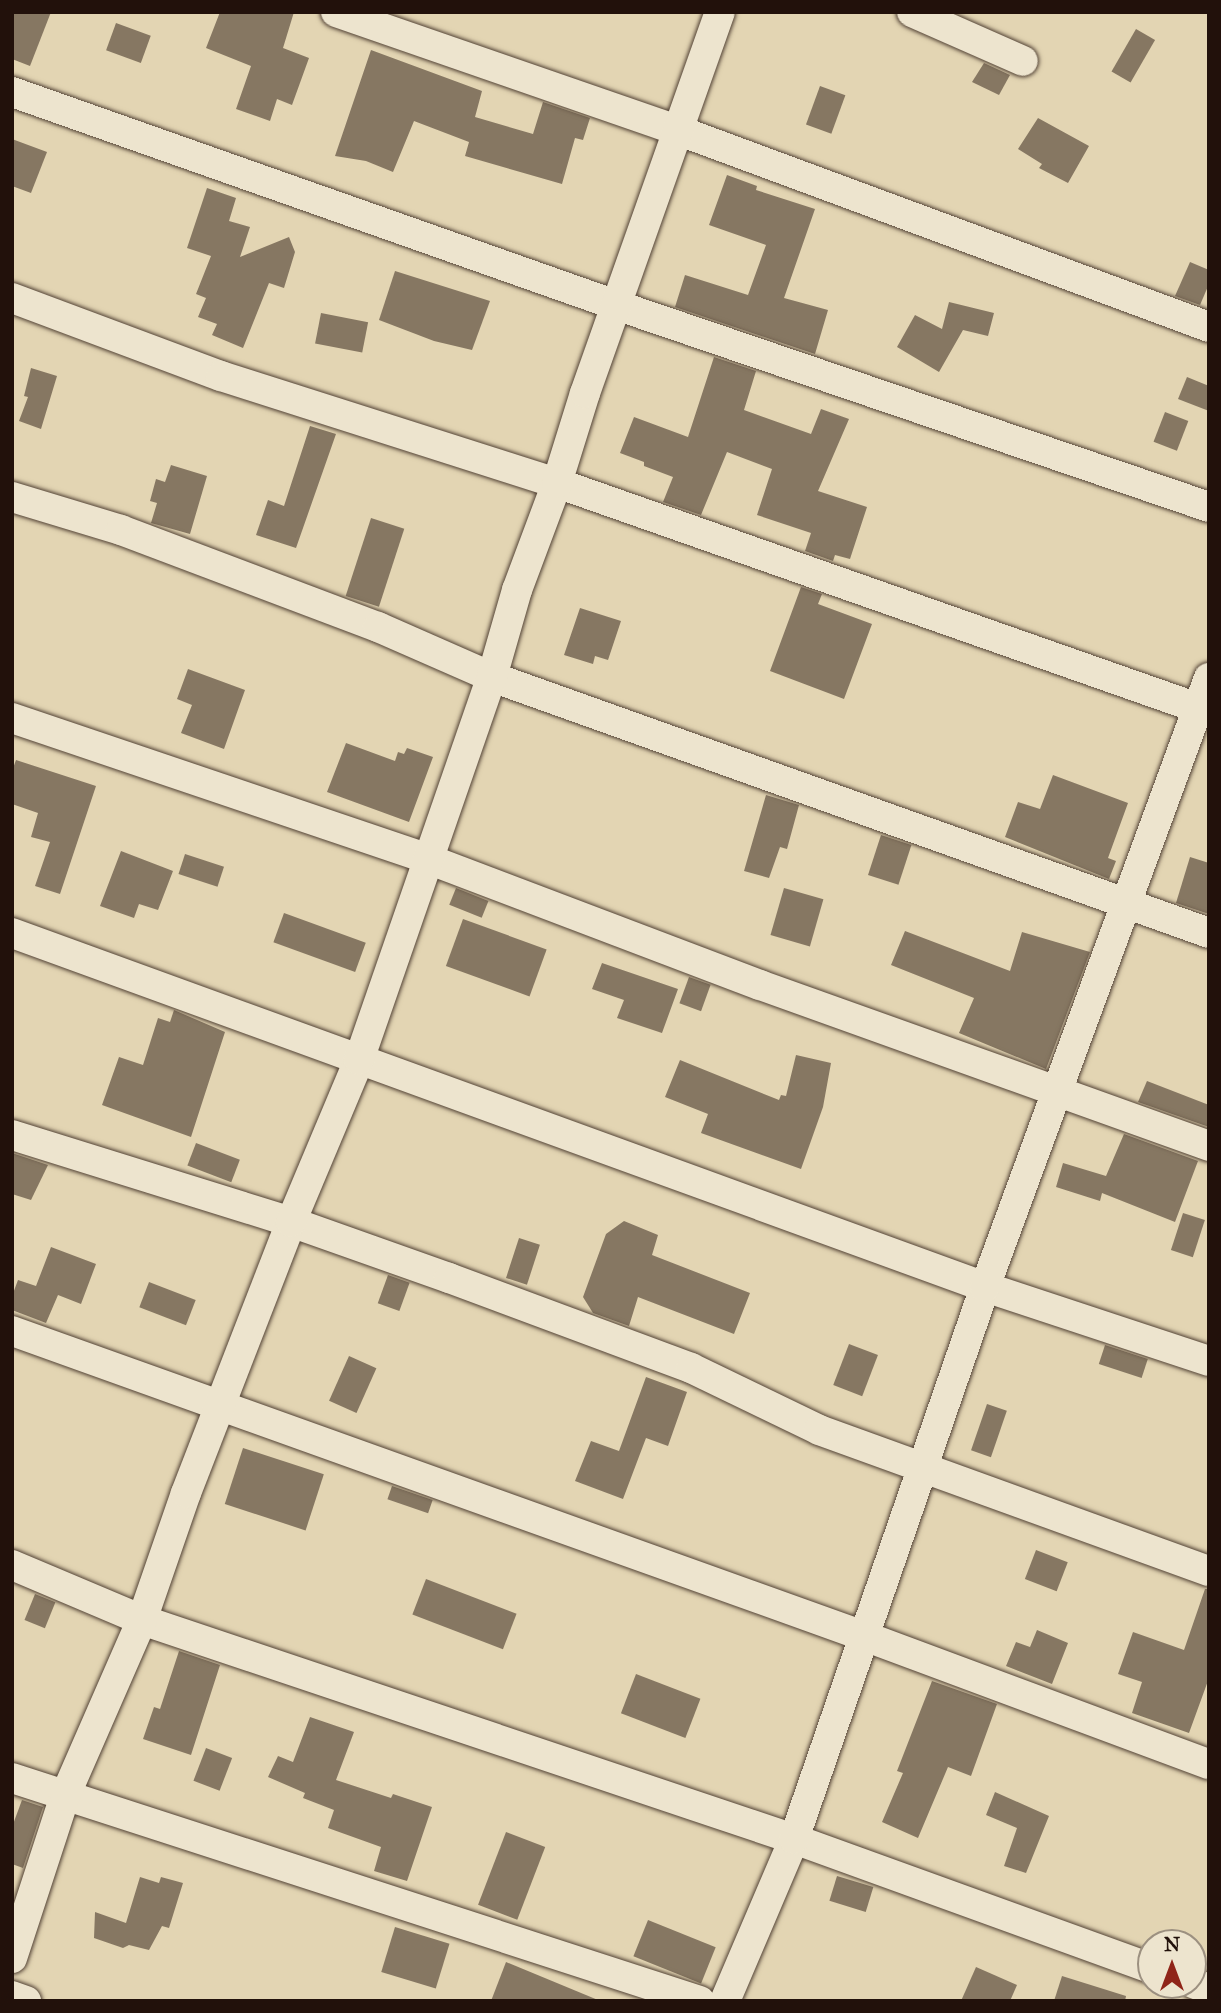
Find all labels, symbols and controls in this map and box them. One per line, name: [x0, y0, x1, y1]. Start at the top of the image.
north arrow: [1137, 1929, 1207, 1999]
text: N: [1164, 1933, 1180, 1956]

